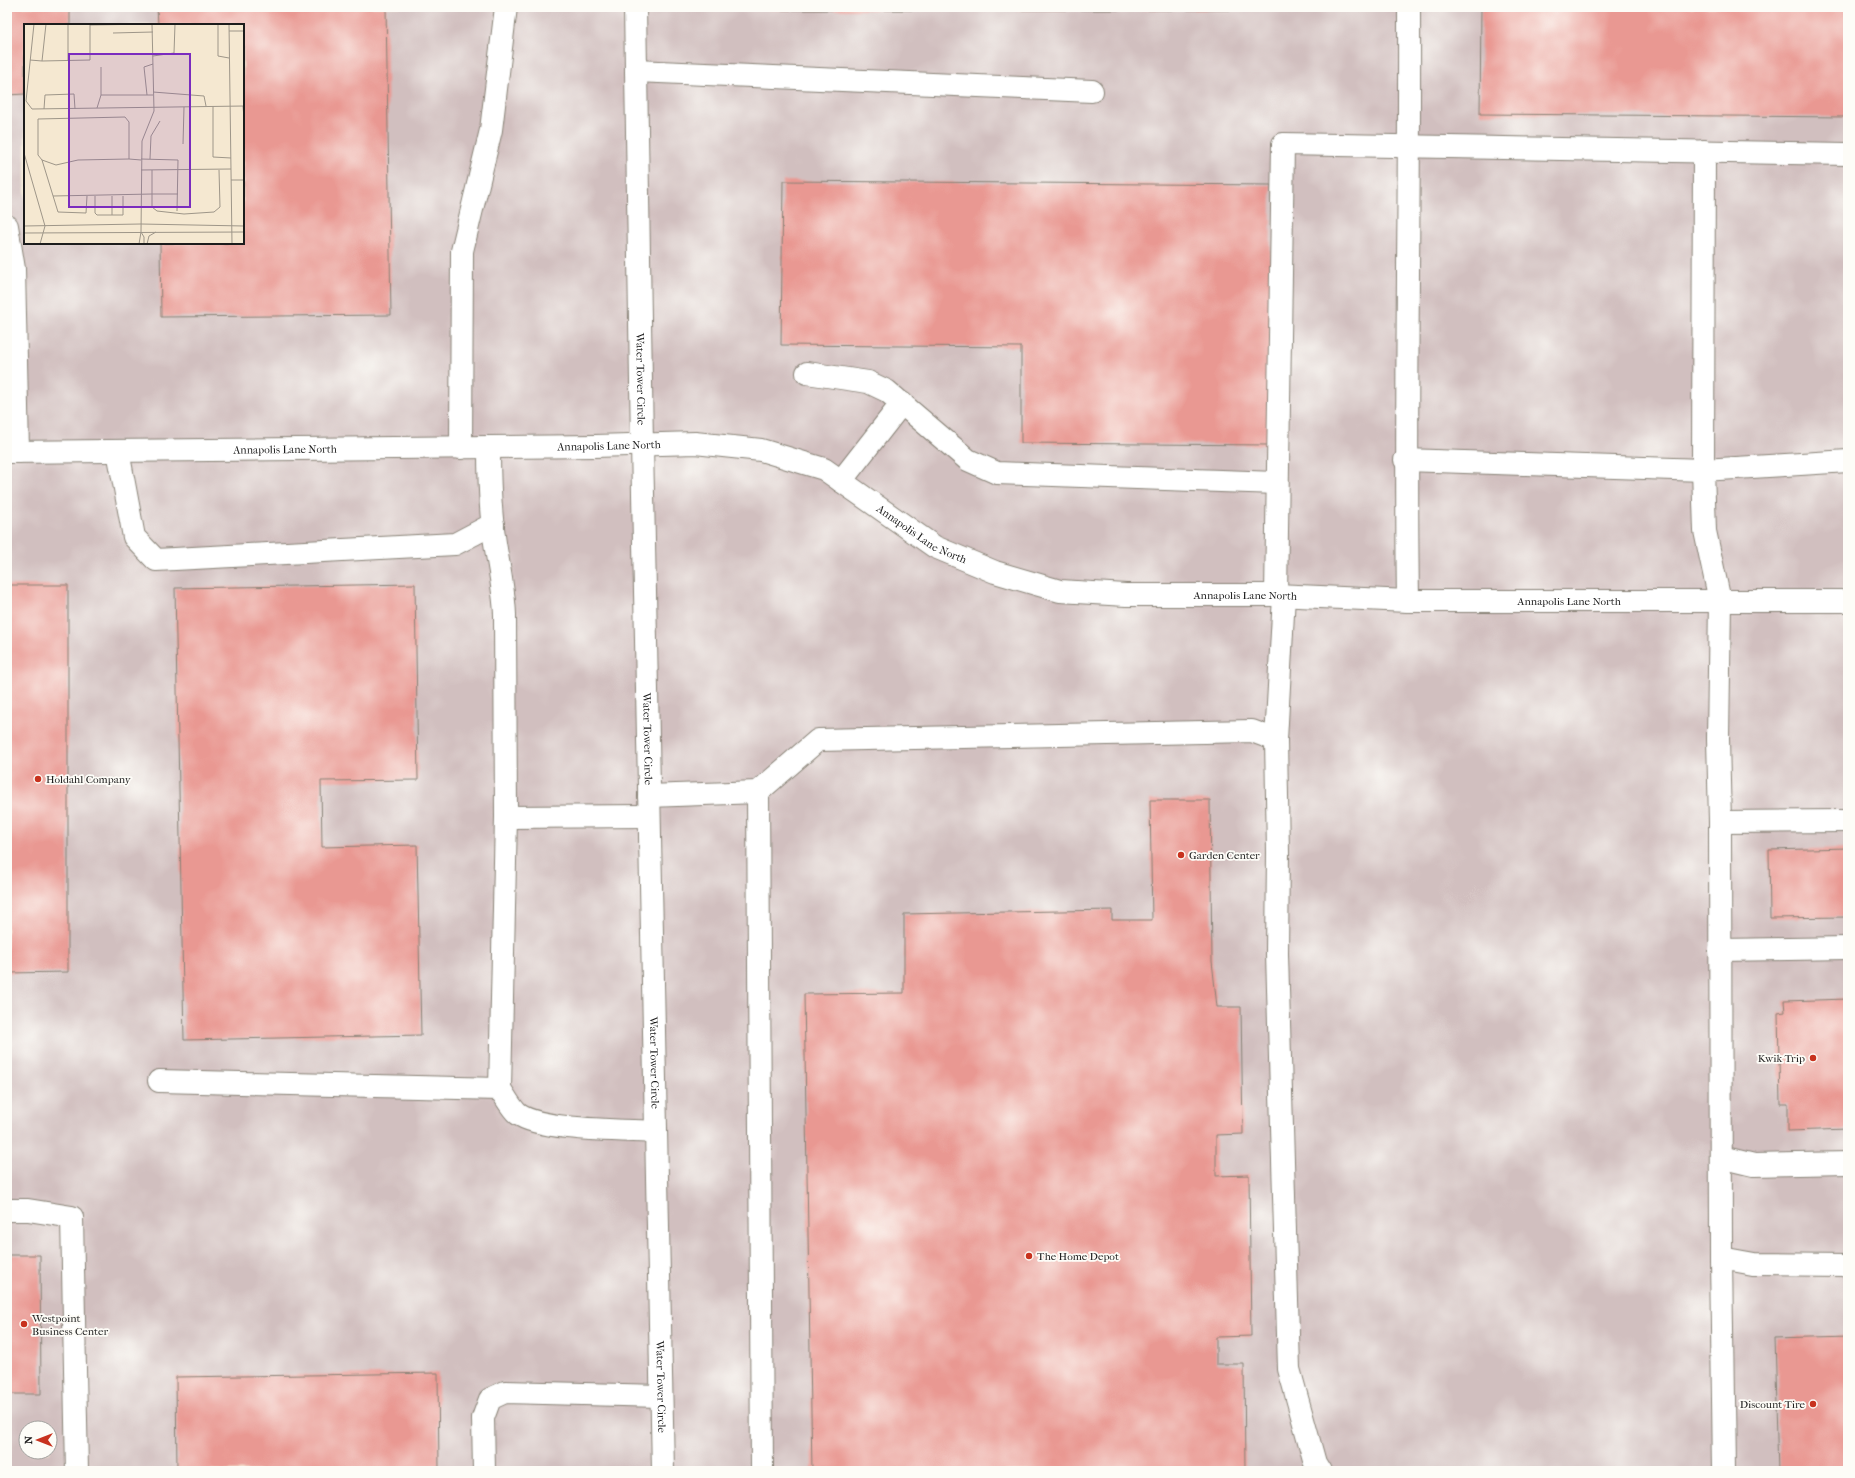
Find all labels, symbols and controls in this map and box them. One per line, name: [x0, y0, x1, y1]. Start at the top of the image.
inset map: [24, 24, 244, 244]
street label: Water Tower Circle: [634, 332, 648, 426]
street label: Annapolis Lane North: [556, 438, 662, 453]
street label: Annapolis Lane North: [232, 442, 338, 456]
street label: Annapolis Lane North: [873, 501, 970, 566]
street label: Annapolis Lane North: [1192, 589, 1298, 602]
street label: Annapolis Lane North: [1516, 595, 1622, 608]
street label: Water Tower Circle: [641, 692, 655, 786]
place label: Holdahl Company: [46, 773, 132, 786]
marker: Holdahl Company: [33, 774, 43, 784]
place label: Garden Center: [1189, 849, 1260, 862]
marker: Garden Center: [1176, 850, 1186, 860]
street label: Water Tower Circle: [647, 1016, 662, 1110]
place label: Kwik Trip: [1758, 1052, 1805, 1065]
marker: Kwik Trip: [1808, 1053, 1818, 1063]
place label: The Home Depot: [1037, 1250, 1119, 1263]
marker: The Home Depot: [1024, 1251, 1034, 1261]
place label: Westpoint Business Center: [31, 1312, 108, 1338]
marker: Westpoint Business Center: [19, 1319, 29, 1329]
street label: Water Tower Circle: [654, 1339, 669, 1434]
place label: Discount Tire: [1740, 1398, 1806, 1411]
marker: Discount Tire: [1808, 1399, 1818, 1409]
north arrow: [18, 1420, 58, 1460]
text: N: [22, 1435, 35, 1444]

